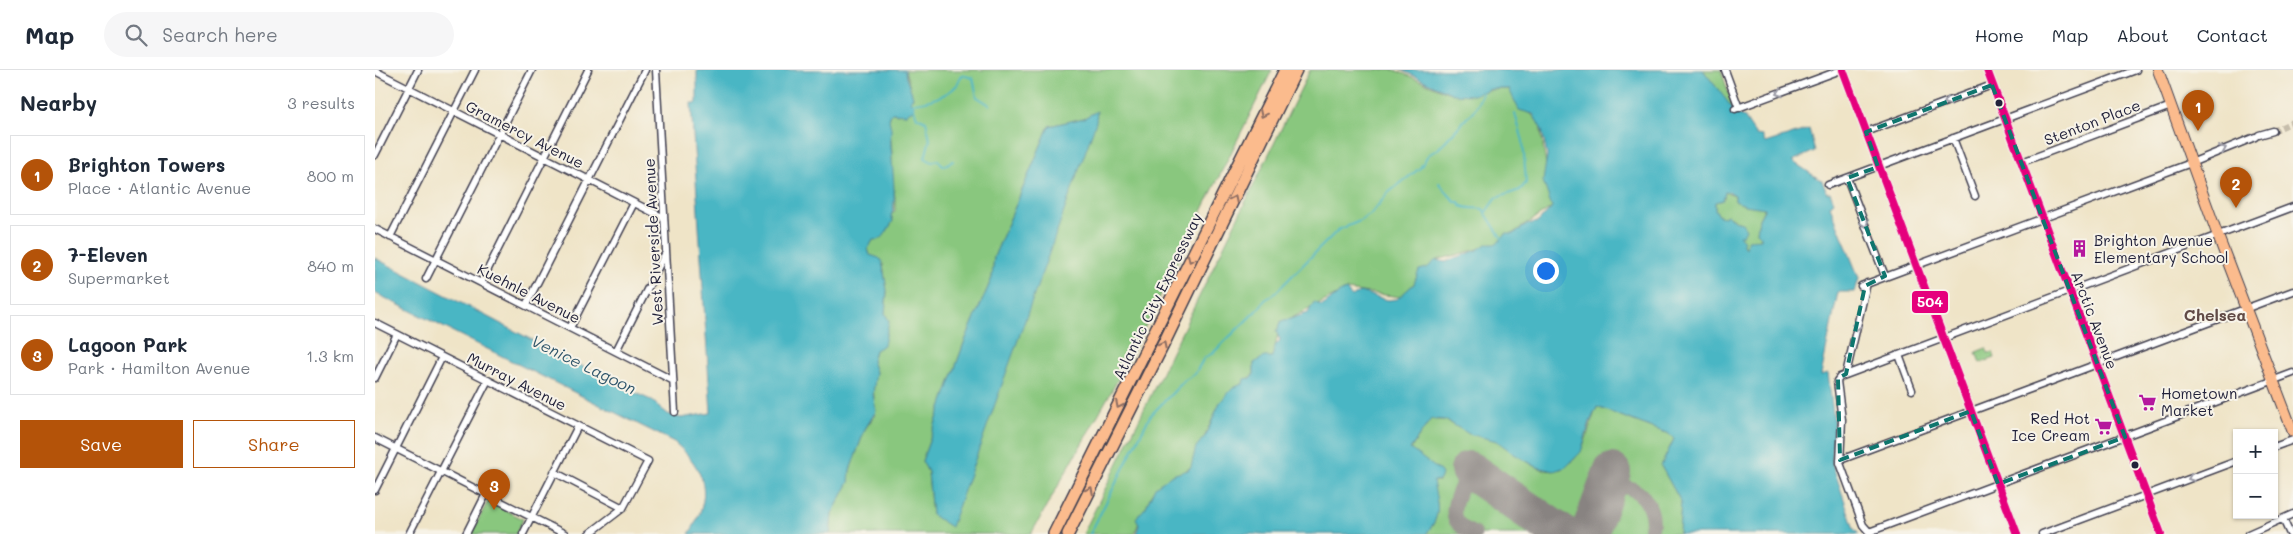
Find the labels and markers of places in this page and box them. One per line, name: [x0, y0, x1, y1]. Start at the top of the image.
pin: 1: [2182, 90, 2214, 131]
unlabelled marker: [1994, 98, 2004, 108]
pin: 2: [2220, 167, 2252, 208]
place label: Brighton Avenue Elementary School: [2094, 230, 2229, 267]
building icon: Brighton Avenue Elementary School: [2070, 239, 2090, 259]
place label: Hometown Market: [2161, 383, 2237, 420]
supermarket icon: Hometown Market: [2137, 392, 2157, 412]
place label: Red Hot Ice Cream: [2012, 408, 2090, 445]
supermarket icon: Red Hot Ice Cream: [2094, 417, 2114, 437]
unlabelled marker: [2130, 460, 2140, 470]
pin: 3: [478, 469, 510, 510]

